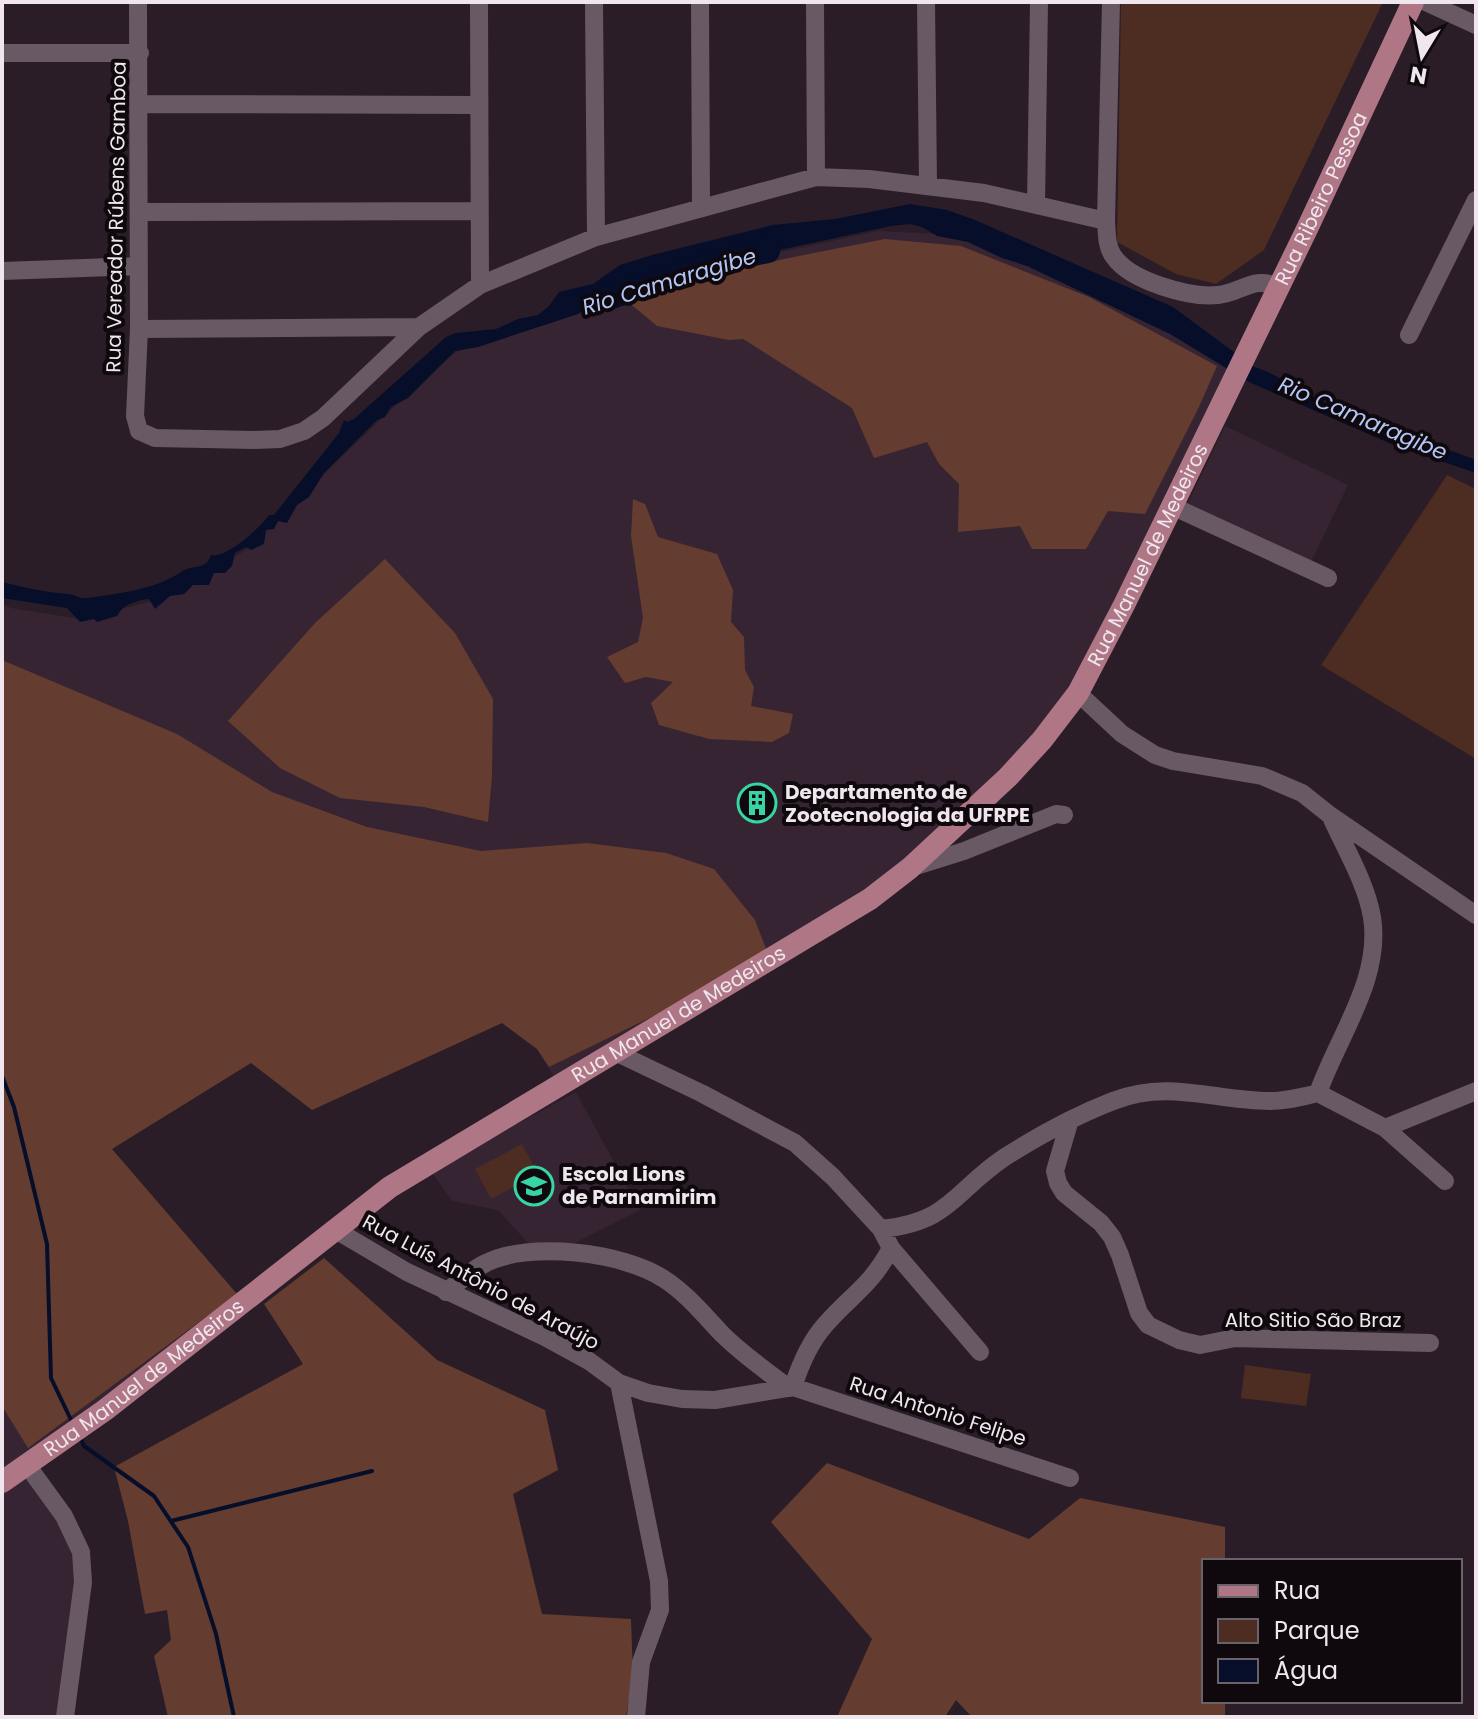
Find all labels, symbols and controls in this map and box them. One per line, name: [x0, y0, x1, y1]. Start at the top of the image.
north arrow: [1382, 16, 1462, 96]
text: N: [1408, 59, 1429, 92]
street label: Rua Vereador Rúbens Gamboa: [99, 61, 133, 373]
street label: Rua Ribeiro Pessoa: [1268, 107, 1374, 290]
water label: Rio Camaragibe: [578, 240, 760, 323]
water label: Rio Camaragibe: [1274, 369, 1452, 468]
street label: Rua Manuel de Medeiros: [1080, 439, 1215, 671]
place label: Departamento de Zootecnologia da UFRPE: [785, 778, 1030, 829]
building icon: Departamento de Zootecnologia da UFRPE: [736, 782, 778, 824]
street label: Rua Manuel de Medeiros: [566, 939, 791, 1089]
place label: Escola Lions de Parnamirim: [562, 1160, 717, 1211]
school or university icon: Escola Lions de Parnamirim: [513, 1165, 555, 1207]
street label: Rua Luís Antônio de Araújo: [358, 1208, 604, 1356]
street label: Rua Manuel de Medeiros: [38, 1292, 250, 1463]
street label: Alto Sitio São Braz: [1225, 1306, 1401, 1334]
street label: Rua Antonio Felipe: [846, 1369, 1030, 1453]
legend: [1202, 1559, 1462, 1703]
text: Rua: [1274, 1574, 1320, 1607]
text: Parque: [1274, 1614, 1360, 1647]
text: Água: [1274, 1654, 1338, 1687]

